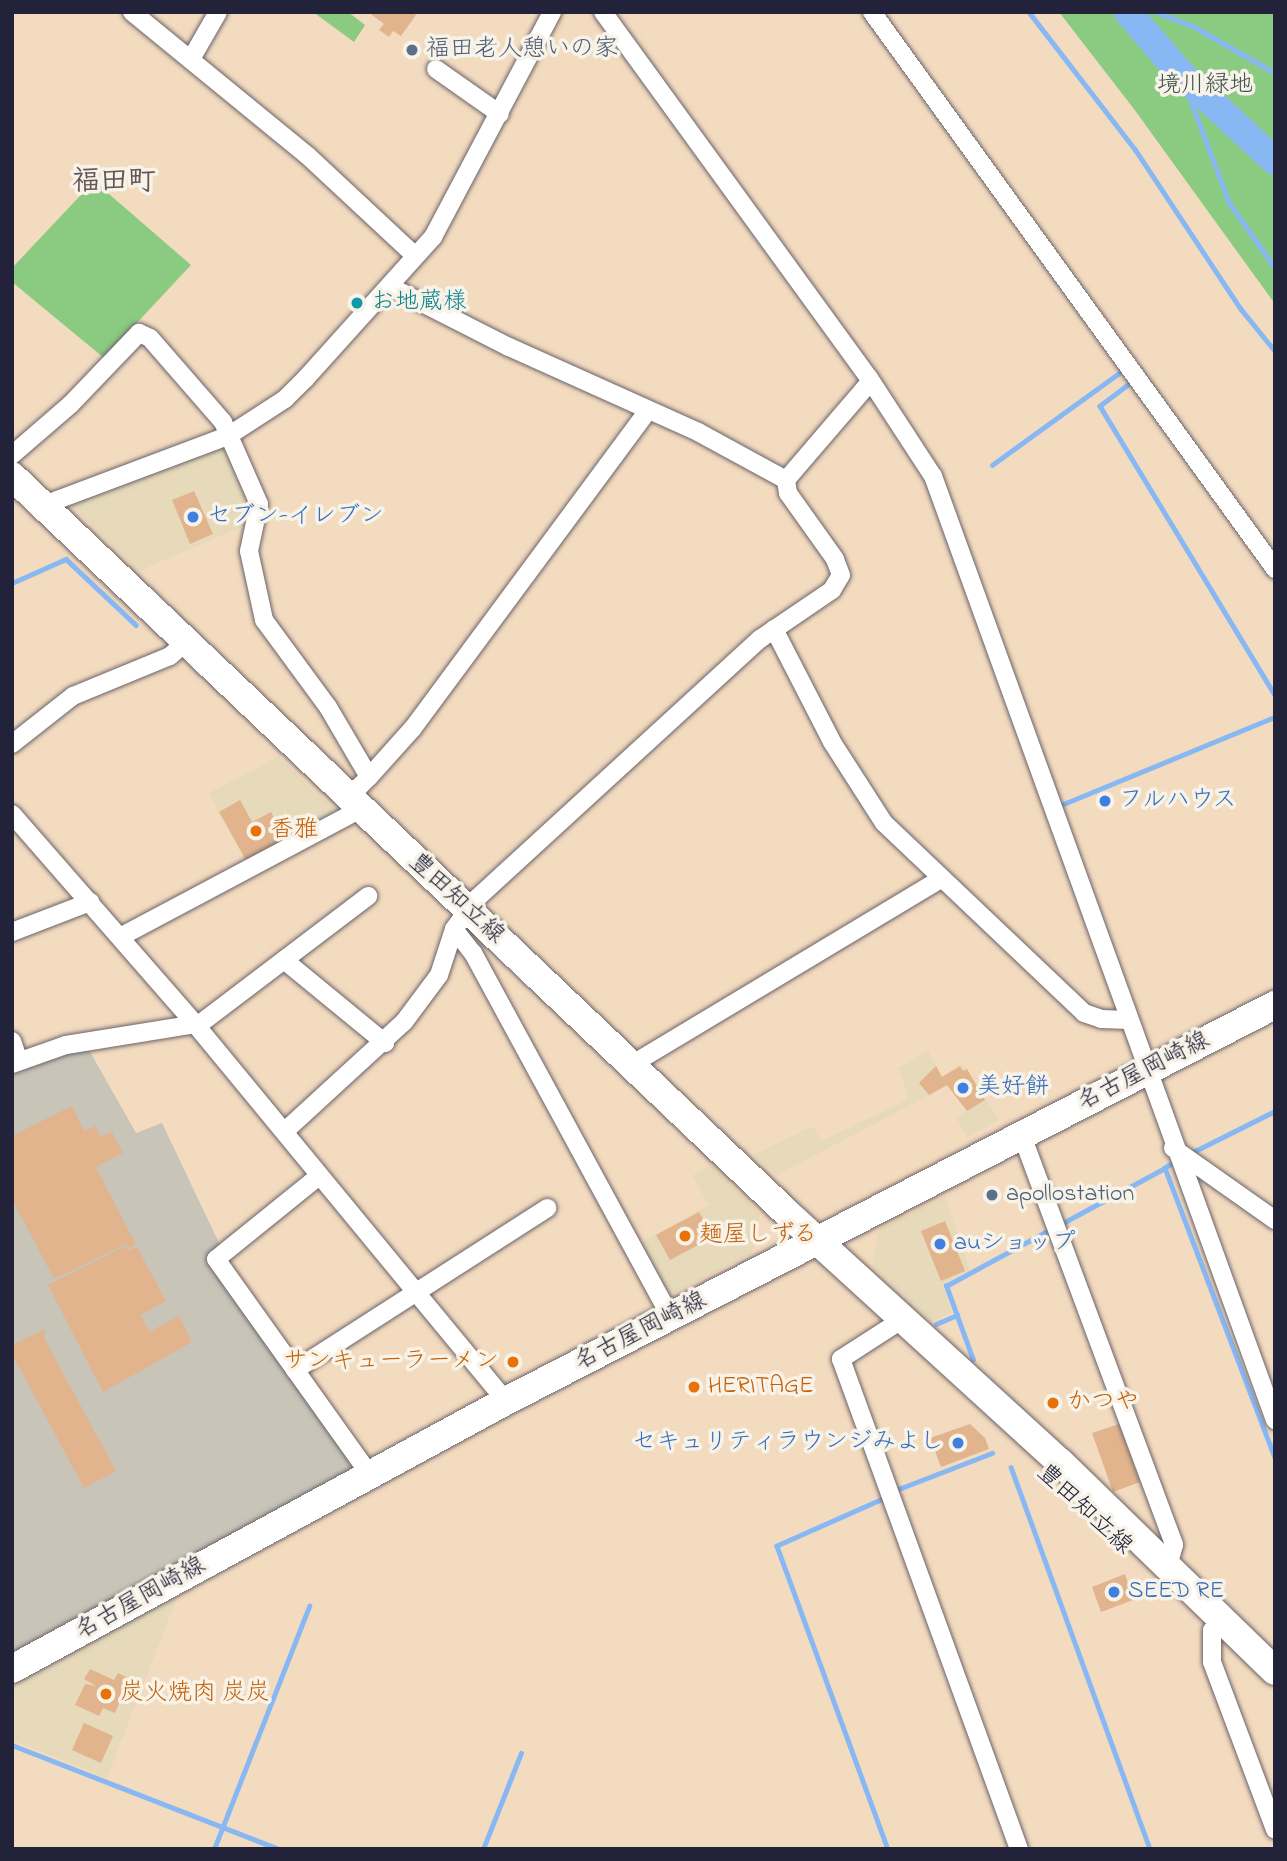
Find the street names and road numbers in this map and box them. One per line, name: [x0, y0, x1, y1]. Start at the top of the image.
street label: 豊田知立線: [402, 848, 510, 950]
street label: 名古屋岡崎線: [1073, 1026, 1215, 1118]
street label: 名古屋岡崎線: [570, 1286, 712, 1378]
street label: 豊田知立線: [1030, 1459, 1138, 1561]
street label: 名古屋岡崎線: [71, 1551, 211, 1647]

